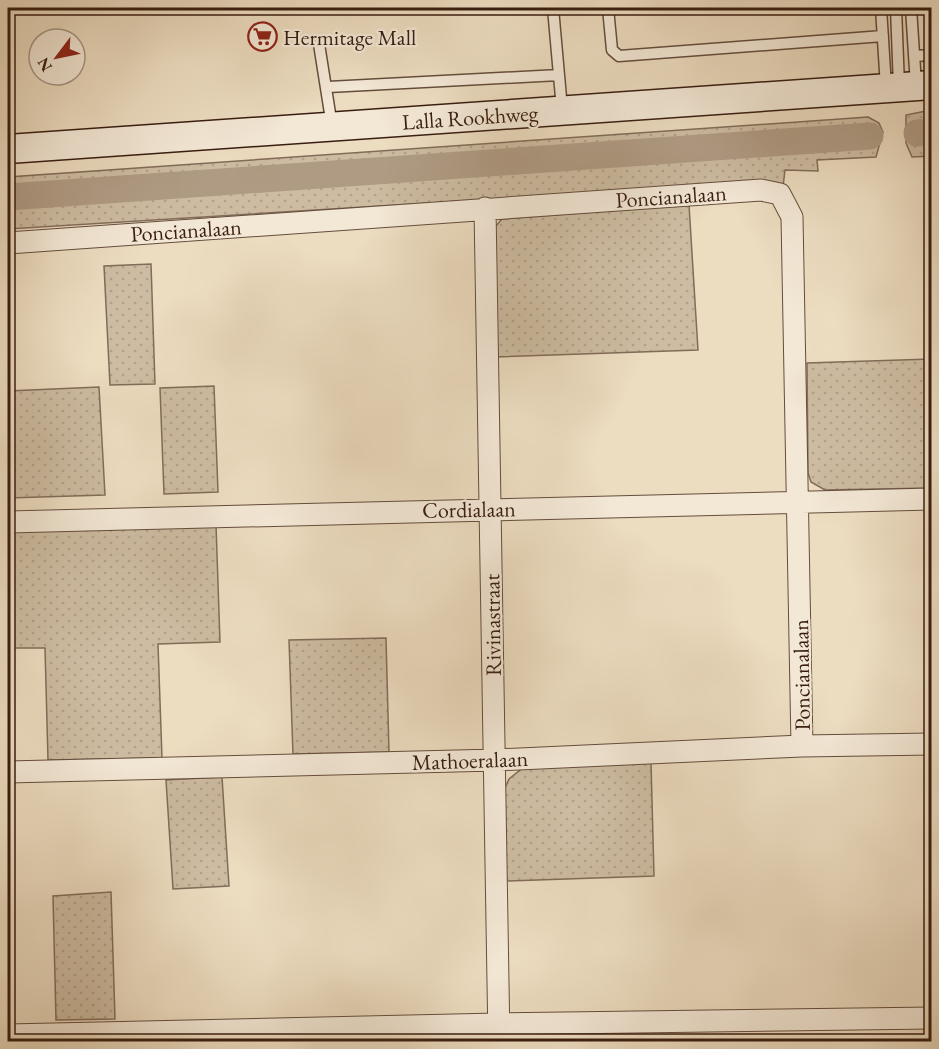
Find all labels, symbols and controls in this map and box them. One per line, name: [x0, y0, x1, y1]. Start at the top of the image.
supermarket icon: Hermitage Mall: [246, 21, 278, 53]
place label: Hermitage Mall: [283, 23, 416, 52]
north arrow: [27, 27, 87, 87]
text: N: [32, 54, 57, 76]
street label: Lalla Rookhweg: [401, 98, 539, 137]
street label: Poncianalaan: [614, 178, 728, 215]
street label: Poncianalaan: [129, 212, 243, 249]
street label: Cordialaan: [422, 494, 516, 525]
street label: Rivinastraat: [477, 573, 508, 676]
street label: Poncianalaan: [786, 619, 817, 731]
street label: Mathoeralaan: [411, 744, 529, 777]

